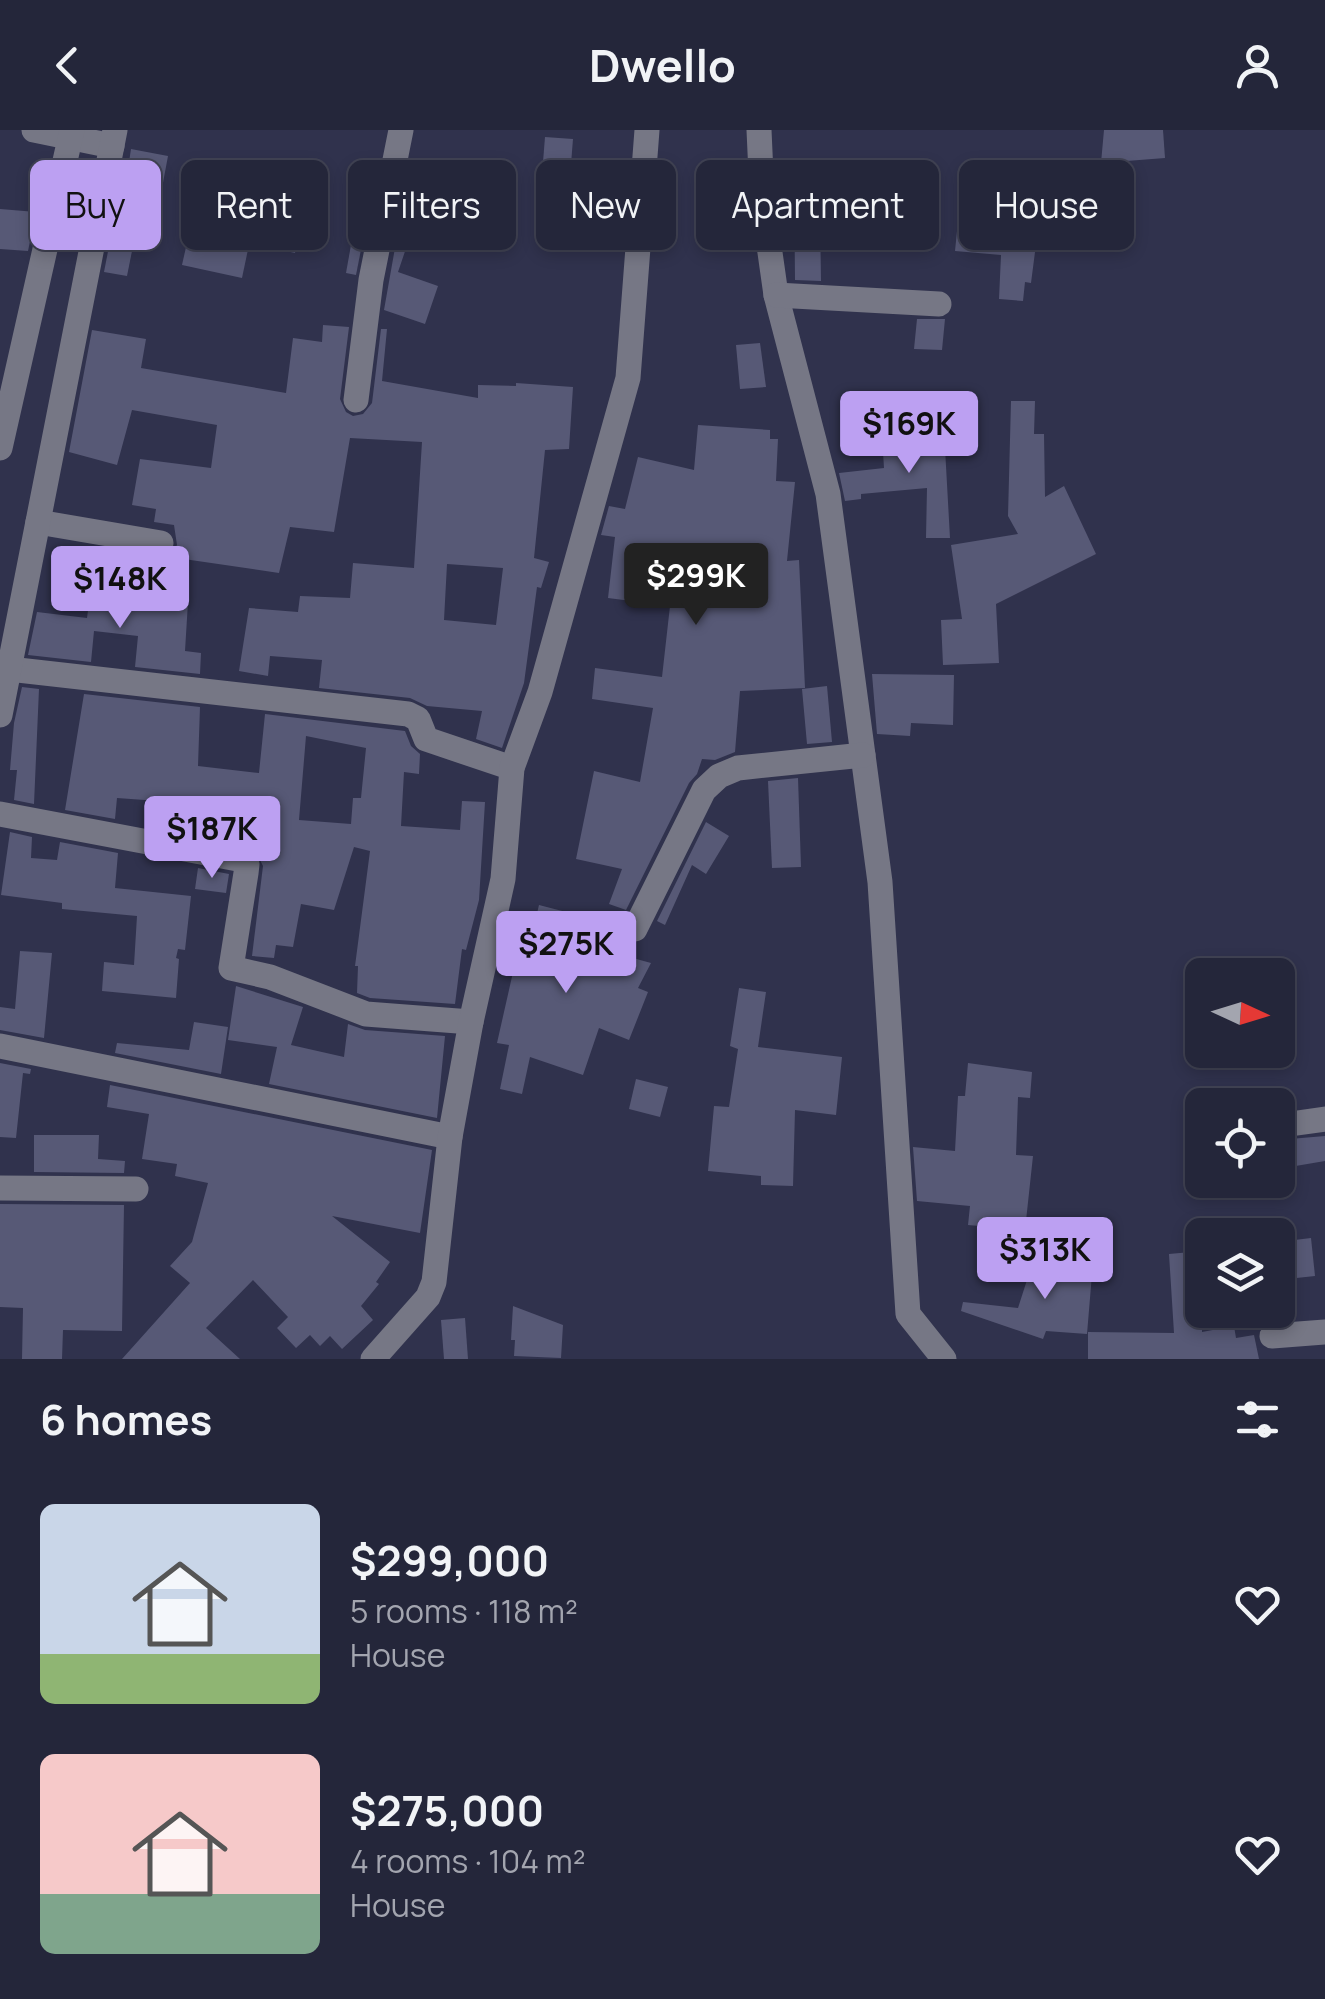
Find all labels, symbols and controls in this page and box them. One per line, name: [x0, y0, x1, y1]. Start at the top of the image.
text: Dwello: [589, 34, 736, 96]
icon: back: [40, 38, 95, 93]
icon: person: [1230, 38, 1285, 93]
chip: Buy: [30, 160, 161, 250]
chip: Rent: [181, 160, 328, 250]
chip: Filters: [348, 160, 516, 250]
chip: New: [536, 160, 676, 250]
chip: Apartment: [696, 160, 939, 250]
chip: House: [959, 160, 1134, 250]
pin: $169K: [839, 391, 979, 476]
text: $169K: [862, 401, 956, 445]
pin: $299K: [626, 543, 766, 628]
pin: $148K: [50, 546, 190, 631]
text: $299K: [646, 553, 746, 597]
text: $148K: [73, 556, 167, 600]
pin: $187K: [142, 796, 282, 881]
text: $187K: [166, 806, 258, 850]
pin: $275K: [496, 911, 636, 996]
text: $275K: [518, 921, 614, 965]
north arrow: [1185, 958, 1295, 1068]
map controls: [1185, 958, 1295, 1328]
button: locate: [1185, 1088, 1295, 1198]
pin: $313K: [975, 1217, 1115, 1302]
button: layers: [1185, 1218, 1295, 1328]
text: $313K: [999, 1227, 1091, 1271]
text: 6 homes: [40, 1390, 212, 1448]
icon: filters: [1230, 1392, 1285, 1447]
text: $299,000: [350, 1531, 549, 1589]
icon: home: [120, 1544, 240, 1664]
icon: heart: [1230, 1577, 1285, 1632]
text: 5 rooms · 118 m²: [350, 1589, 578, 1633]
text: House: [350, 1633, 445, 1677]
text: $275,000: [350, 1781, 544, 1839]
icon: home: [120, 1794, 240, 1914]
icon: heart: [1230, 1827, 1285, 1882]
text: 4 rooms · 104 m²: [350, 1839, 586, 1883]
text: House: [350, 1883, 445, 1927]

